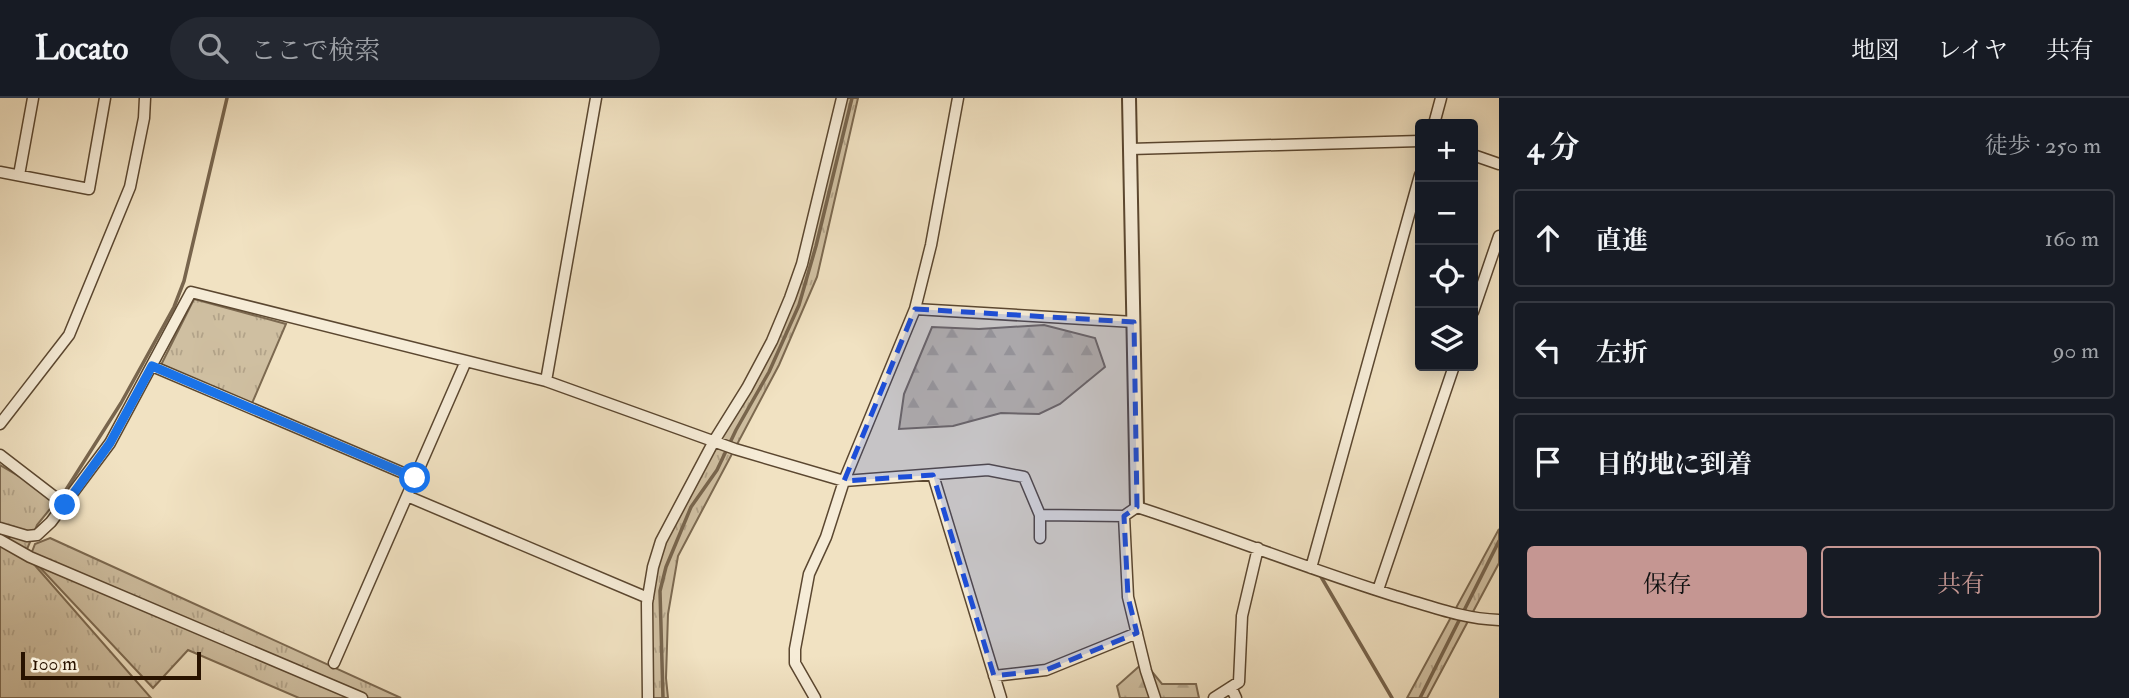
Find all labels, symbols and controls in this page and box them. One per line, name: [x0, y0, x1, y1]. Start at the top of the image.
search box: [170, 17, 660, 80]
text: Locato: [35, 28, 128, 69]
icon: search: [194, 29, 232, 67]
text: ここで検索: [250, 35, 380, 67]
text: 地図: [1851, 35, 1899, 66]
text: レイヤ: [1937, 35, 2008, 66]
text: 共有: [2046, 35, 2094, 66]
map controls: [1415, 119, 1478, 371]
button: +: [1415, 119, 1478, 182]
text: 4 分: [1527, 129, 1580, 166]
text: 徒歩 · 250 m: [1985, 131, 2101, 160]
button: −: [1415, 182, 1478, 245]
icon: ahead: [1529, 219, 1567, 257]
text: 160 m: [2045, 224, 2099, 253]
text: 直進: [1596, 225, 1648, 257]
button: locate: [1415, 245, 1478, 308]
button: layers: [1415, 308, 1478, 371]
icon: left: [1529, 331, 1567, 369]
text: 90 m: [2053, 336, 2099, 365]
text: 左折: [1596, 337, 1648, 369]
icon: arrive: [1529, 443, 1567, 481]
text: 目的地に到着: [1596, 449, 1752, 481]
route start: [399, 462, 430, 493]
route end: [49, 489, 80, 520]
button: 保存: [1527, 546, 1807, 618]
button: 共有: [1821, 546, 2101, 618]
scale bar: [21, 649, 201, 681]
text: 100 m: [32, 652, 77, 676]

